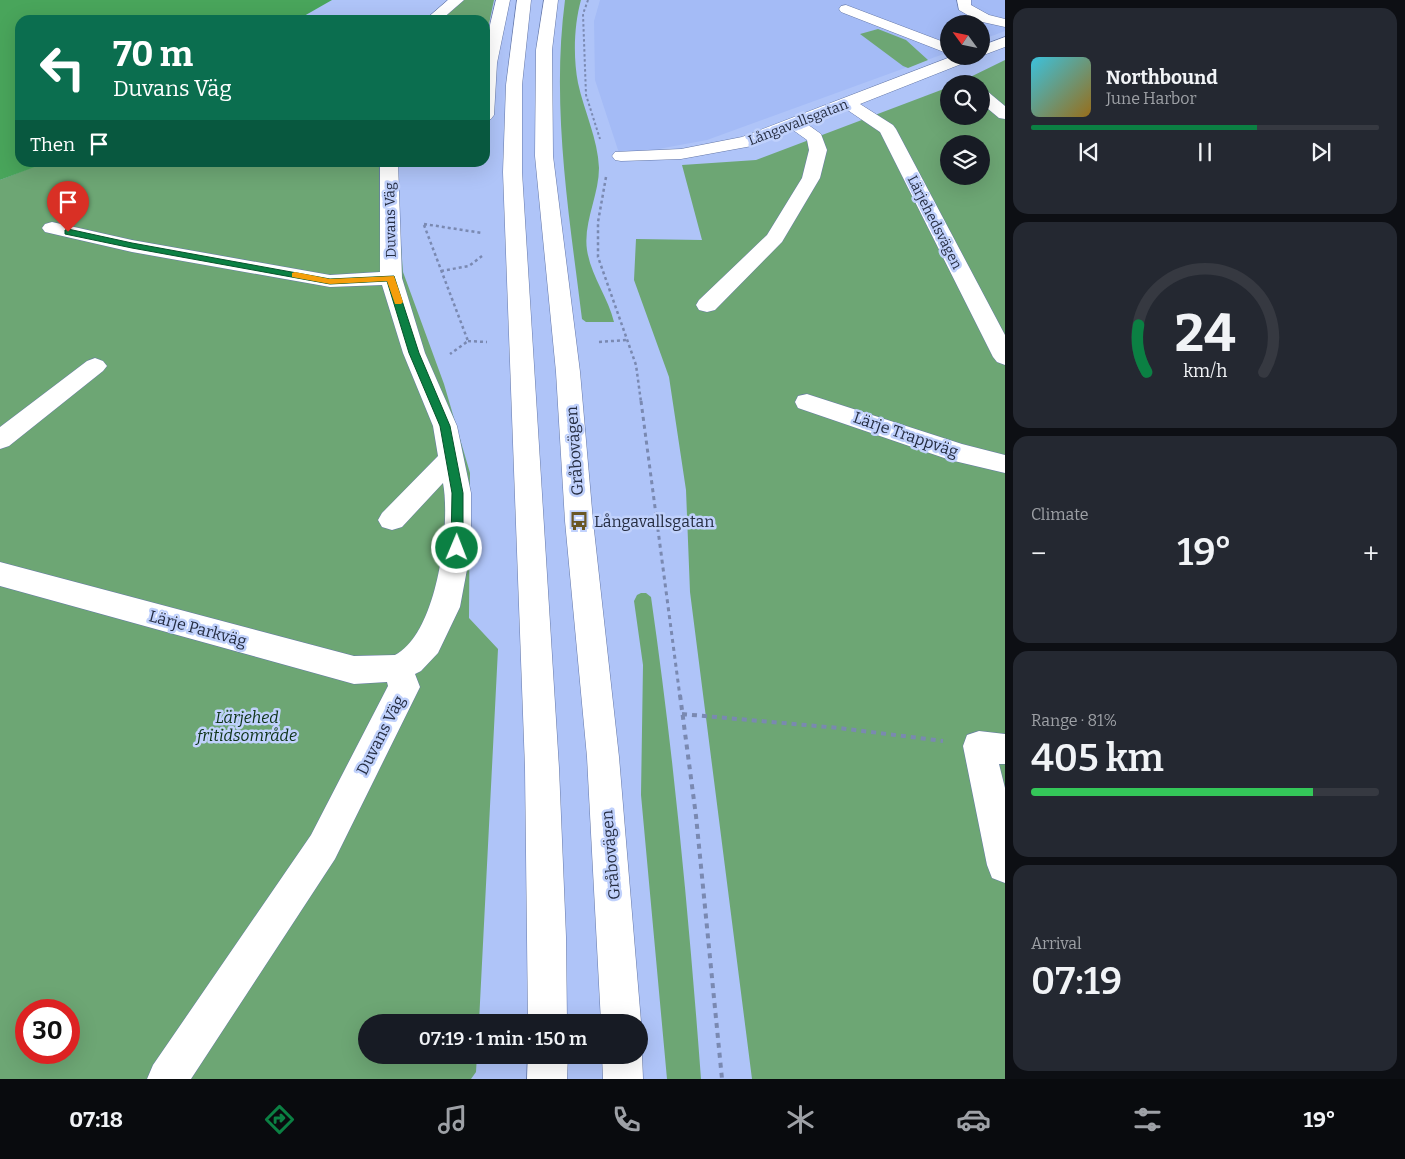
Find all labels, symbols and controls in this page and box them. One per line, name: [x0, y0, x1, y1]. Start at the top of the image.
north arrow: [940, 15, 990, 65]
map controls: [940, 15, 990, 185]
text: 70 m: [113, 33, 193, 75]
icon: left: [30, 35, 95, 100]
text: Northbound: [1106, 66, 1218, 89]
text: Duvans Väg: [113, 75, 232, 102]
button: search: [940, 75, 990, 125]
text: June Harbor: [1106, 89, 1197, 108]
street label: Långavallsgatan: [746, 96, 851, 149]
icon: arrive: [85, 130, 113, 158]
text: Then: [30, 133, 75, 156]
button: layers: [940, 135, 990, 185]
icon: previous: [1075, 138, 1103, 166]
icon: pause: [1191, 138, 1219, 166]
icon: next: [1307, 138, 1335, 166]
street label: Lärjehedsvägen: [904, 173, 966, 272]
pin: [47, 181, 89, 232]
street label: Duvans Väg: [381, 182, 400, 258]
icon: arrive: [54, 188, 82, 216]
text: 24: [1175, 302, 1236, 365]
text: km/h: [1183, 360, 1227, 382]
street label: Gråbovägen: [562, 406, 587, 496]
street label: Lärje Trappväg: [851, 408, 961, 461]
text: Climate: [1031, 505, 1089, 524]
bus stop icon: Långavallsgatan: [568, 510, 590, 532]
place label: Långavallsgatan: [594, 512, 714, 531]
position arrow: [430, 521, 482, 573]
text: 19°: [1177, 529, 1232, 575]
text: −: [1031, 537, 1046, 570]
text: +: [1363, 537, 1379, 570]
street label: Lärje Parkväg: [147, 606, 249, 651]
street label: Duvans Väg: [352, 692, 409, 778]
park label: Lärjehed fritidsområde: [195, 708, 297, 745]
text: Range · 81%: [1031, 711, 1117, 730]
text: 405 km: [1031, 735, 1164, 781]
street label: Gråbovägen: [597, 809, 624, 901]
text: Arrival: [1031, 934, 1082, 953]
text: 07:19: [1031, 958, 1122, 1004]
speed limit sign: 30: [15, 999, 80, 1064]
text: 07:19 · 1 min · 150 m: [419, 1027, 587, 1050]
icon: directions: [262, 1102, 297, 1137]
icon: music: [435, 1102, 470, 1137]
icon: phone: [609, 1102, 644, 1137]
icon: climate: [783, 1102, 818, 1137]
icon: car: [956, 1102, 991, 1137]
icon: filters: [1130, 1102, 1165, 1137]
text: 07:18: [69, 1106, 123, 1133]
text: 19°: [1304, 1106, 1336, 1133]

